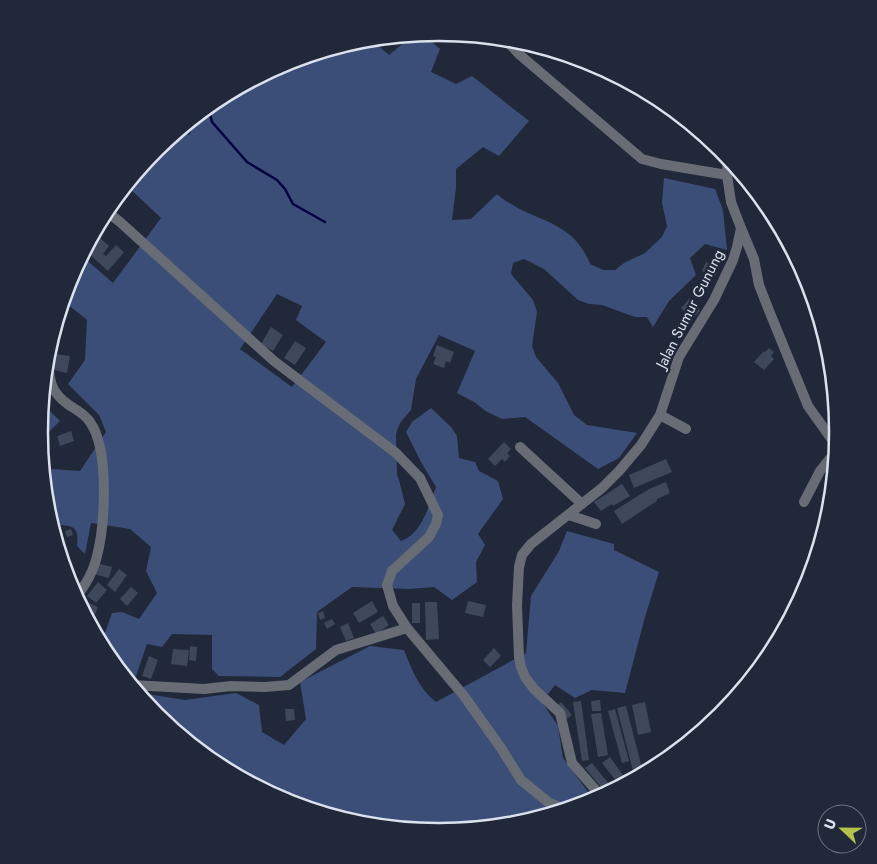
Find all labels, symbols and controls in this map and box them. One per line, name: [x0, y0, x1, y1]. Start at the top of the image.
street label: Jalan Sumur Gunung: [650, 246, 730, 374]
north arrow: [817, 804, 867, 854]
text: U: [819, 816, 841, 832]

